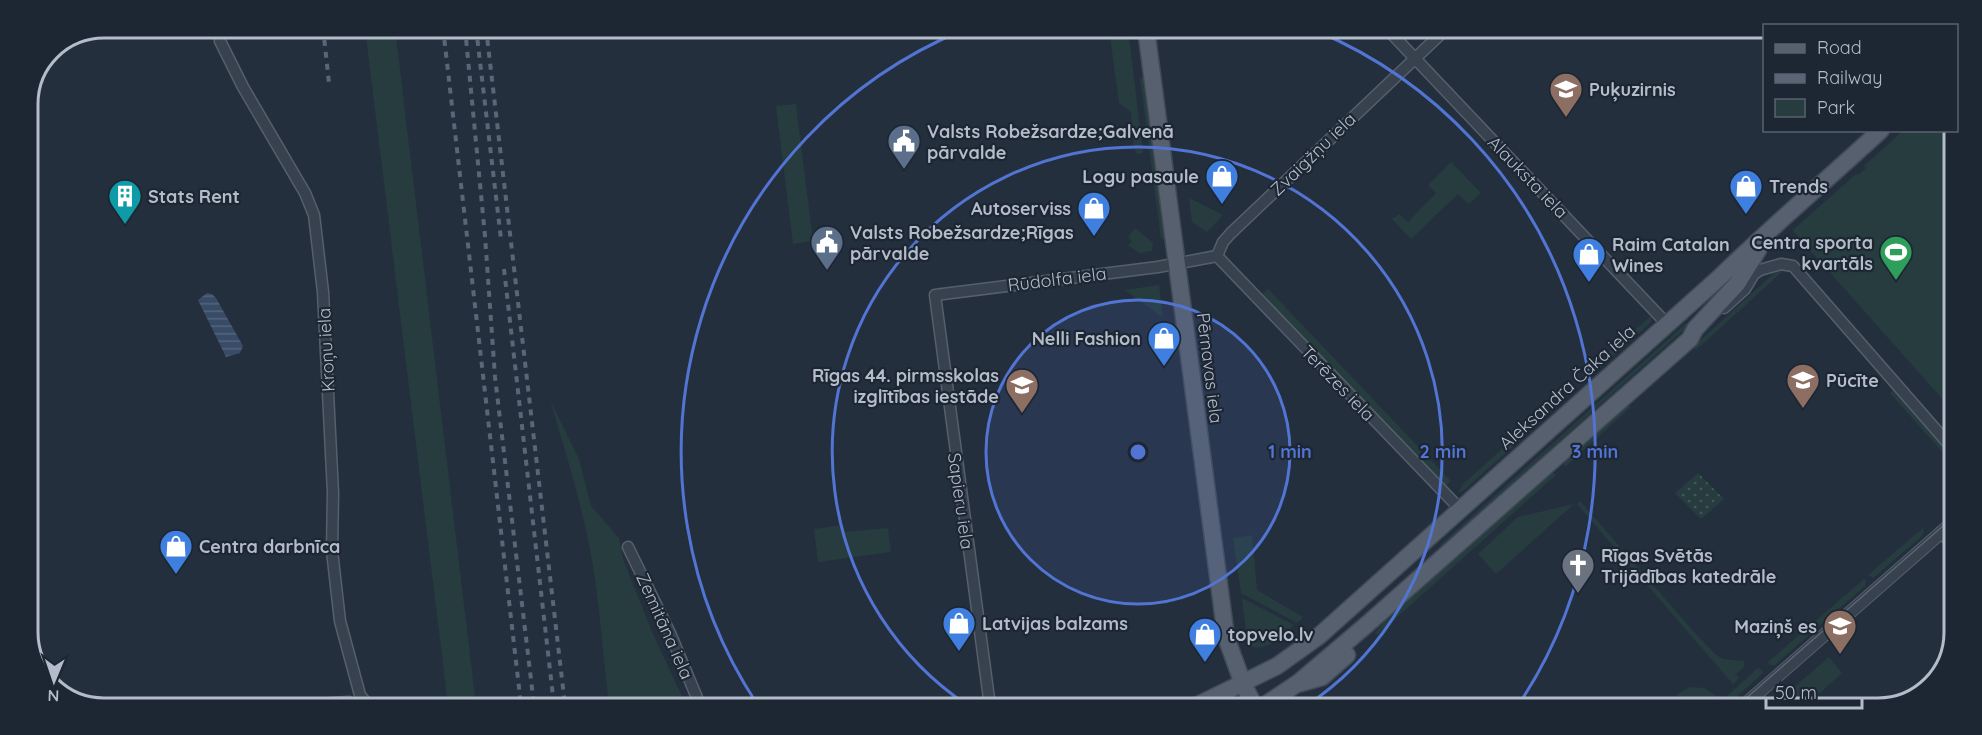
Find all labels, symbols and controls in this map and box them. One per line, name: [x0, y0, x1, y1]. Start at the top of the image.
legend: [1763, 24, 1958, 132]
text: Road: [1817, 36, 1862, 59]
text: Railway: [1817, 66, 1883, 89]
school or university icon: Puķuzirnis: [1548, 71, 1584, 118]
place label: Puķuzirnis: [1589, 78, 1676, 102]
text: Park: [1817, 96, 1855, 119]
street label: Zvaigžņu iela: [1265, 107, 1361, 201]
place label: Valsts Robežsardze;Galvenā pārvalde: [927, 120, 1174, 164]
public building icon: Valsts Robežsardze;Galvenā pārvalde: [886, 123, 922, 170]
street label: Alauksta iela: [1483, 131, 1573, 223]
shop icon: Logu pasaule: [1204, 158, 1240, 205]
place label: Logu pasaule: [1082, 165, 1199, 188]
shop icon: Trends: [1728, 168, 1764, 215]
place label: Trends: [1769, 175, 1828, 198]
building icon: Stats Rent: [107, 178, 143, 225]
place label: Stats Rent: [148, 185, 240, 208]
shop icon: Autoserviss: [1076, 190, 1112, 237]
place label: Autoserviss: [971, 197, 1071, 220]
place label: Valsts Robežsardze;Rīgas pārvalde: [850, 221, 1074, 265]
public building icon: Valsts Robežsardze;Rīgas pārvalde: [809, 224, 845, 271]
place label: Centra sporta kvartāls: [1751, 231, 1873, 275]
place label: Raim Catalan Wines: [1612, 233, 1730, 277]
sports icon: Centra sporta kvartāls: [1878, 234, 1914, 281]
shop icon: Raim Catalan Wines: [1571, 236, 1607, 283]
street label: Rūdolfa iela: [1006, 262, 1108, 296]
street label: Kroņu iela: [312, 307, 340, 393]
street label: Pērnavas iela: [1192, 311, 1228, 425]
shop icon: Nelli Fashion: [1146, 320, 1182, 367]
street label: Aleksandra Čaka iela: [1494, 320, 1640, 454]
place label: Nelli Fashion: [1032, 327, 1141, 350]
street label: Terēzes iela: [1296, 340, 1380, 426]
school or university icon: Pūcīte: [1785, 362, 1821, 409]
place label: Rīgas 44. pirmsskolas izglītības iestāde: [812, 364, 999, 408]
school or university icon: Rīgas 44. pirmsskolas izglītības iestāde: [1004, 367, 1040, 414]
place label: Pūcīte: [1826, 369, 1879, 392]
text: 1 min: [1268, 440, 1312, 463]
text: 2 min: [1420, 440, 1466, 463]
text: 3 min: [1572, 440, 1618, 463]
centre of rings: [1128, 442, 1148, 462]
street label: Sapieru iela: [943, 451, 979, 551]
shop icon: Centra darbnīca: [158, 528, 194, 575]
place label: Centra darbnīca: [199, 535, 340, 558]
place label: Rīgas Svētās Trijādības katedrāle: [1601, 544, 1776, 588]
church icon: Rīgas Svētās Trijādības katedrāle: [1560, 547, 1596, 594]
street label: Zemitāna iela: [631, 569, 699, 683]
shop icon: Latvijas balzams: [941, 605, 977, 652]
school or university icon: Maziņš es: [1822, 608, 1858, 655]
place label: Latvijas balzams: [982, 612, 1128, 635]
place label: Maziņš es: [1734, 615, 1817, 639]
shop icon: topvelo.lv: [1187, 616, 1223, 663]
place label: topvelo.lv: [1228, 623, 1313, 646]
north arrow: [24, 651, 84, 711]
scale bar: [1766, 672, 1862, 710]
text: 50 m: [1775, 681, 1817, 704]
text: N: [47, 686, 60, 706]

